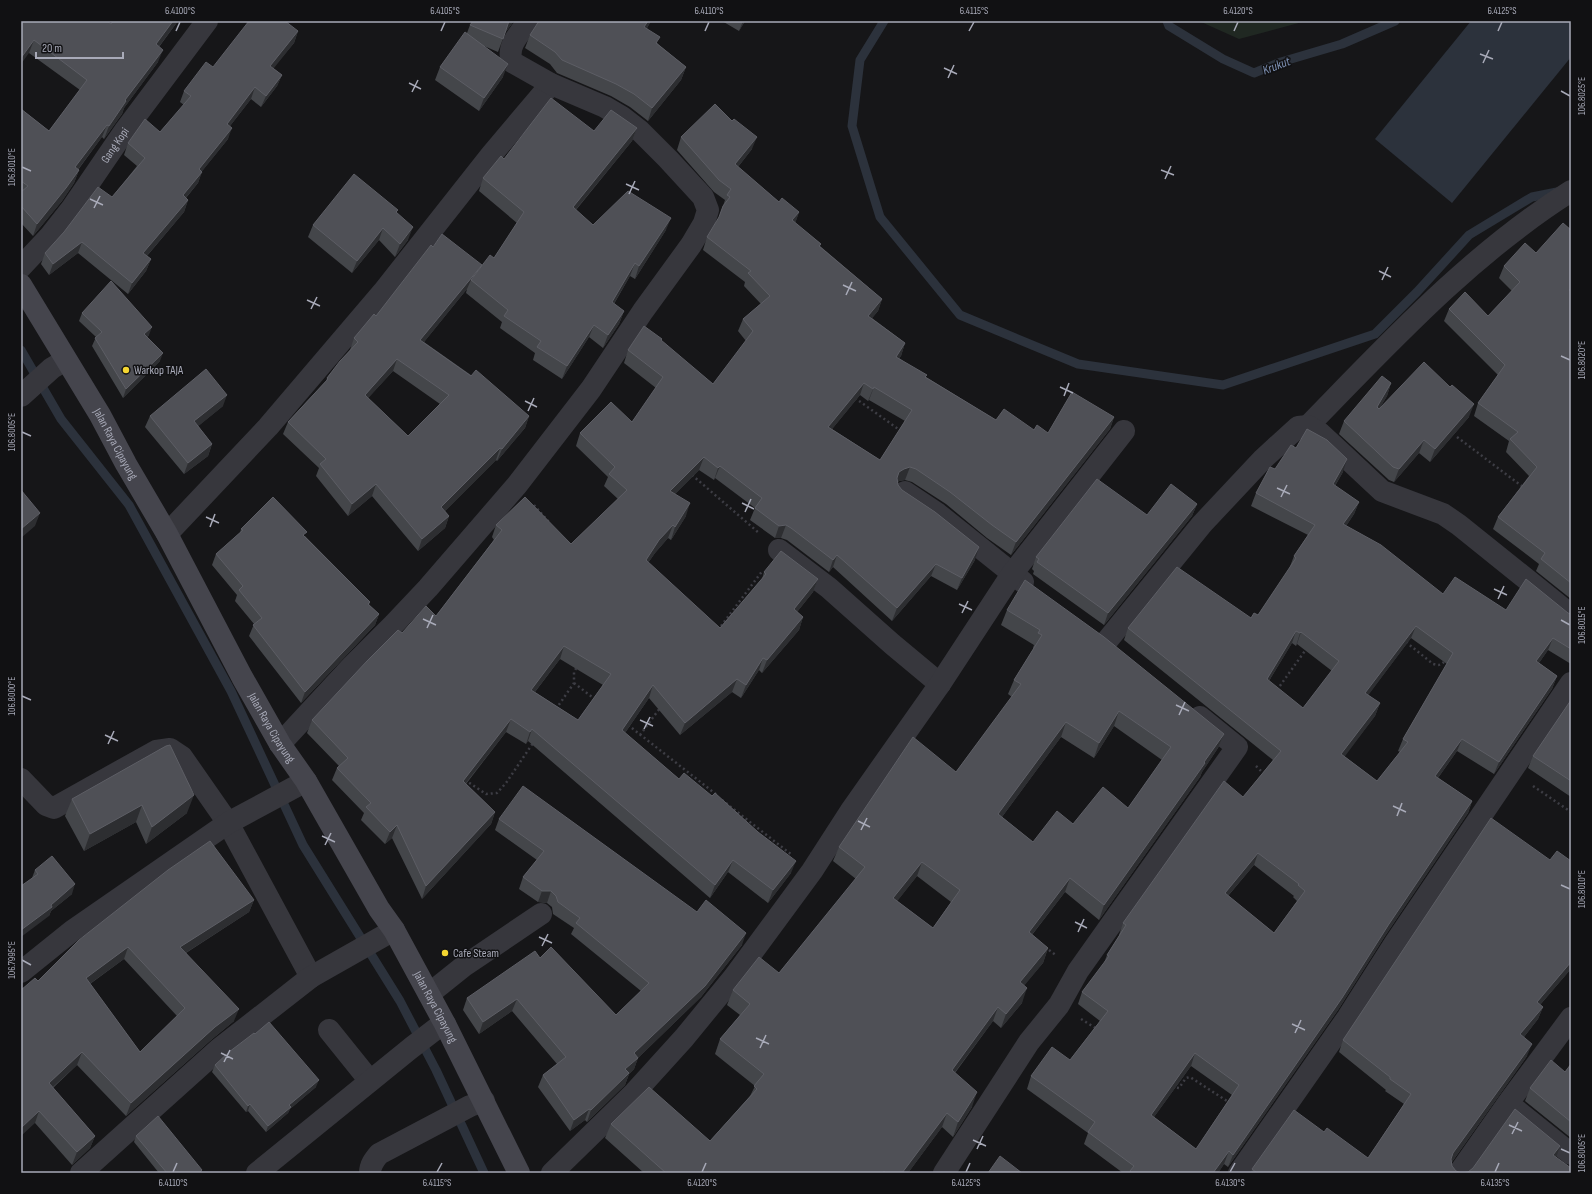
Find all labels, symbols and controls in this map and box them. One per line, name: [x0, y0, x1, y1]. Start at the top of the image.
text: 6.4100°S: [165, 5, 195, 17]
text: 6.4105°S: [430, 5, 460, 17]
text: 6.4110°S: [695, 5, 723, 17]
text: 6.4115°S: [960, 5, 988, 17]
text: 6.4120°S: [1223, 5, 1253, 17]
text: 6.4125°S: [1487, 5, 1517, 17]
scale bar: [36, 34, 123, 60]
text: 20 m: [42, 41, 62, 56]
water label: Krukut: [1260, 53, 1294, 79]
text: 106.8025°E: [1576, 77, 1588, 115]
street label: Gang Kopi: [98, 125, 133, 166]
text: 106.8010°E: [6, 148, 18, 186]
text: 106.8020°E: [1576, 341, 1588, 379]
place label: Warkop TAJA: [134, 363, 184, 378]
marker: Warkop TAJA: [121, 365, 131, 375]
street label: Jalan Raya Cipayung: [89, 405, 141, 483]
text: 106.8005°E: [6, 413, 18, 451]
text: 106.8015°E: [1576, 606, 1588, 644]
text: 106.8000°E: [6, 677, 18, 715]
street label: Jalan Raya Cipayung: [244, 689, 298, 766]
text: 106.8010°E: [1576, 870, 1588, 908]
text: 106.7995°E: [6, 941, 18, 979]
place label: Cafe Steam: [453, 946, 499, 961]
marker: Cafe Steam: [440, 948, 450, 958]
street label: Jalan Raya Cipayung: [409, 968, 460, 1046]
text: 106.8005°E: [1576, 1134, 1588, 1172]
text: 6.4110°S: [159, 1177, 187, 1189]
text: 6.4115°S: [423, 1177, 451, 1189]
text: 6.4120°S: [687, 1177, 717, 1189]
text: 6.4125°S: [951, 1177, 981, 1189]
text: 6.4130°S: [1215, 1177, 1245, 1189]
text: 6.4135°S: [1480, 1177, 1510, 1189]

